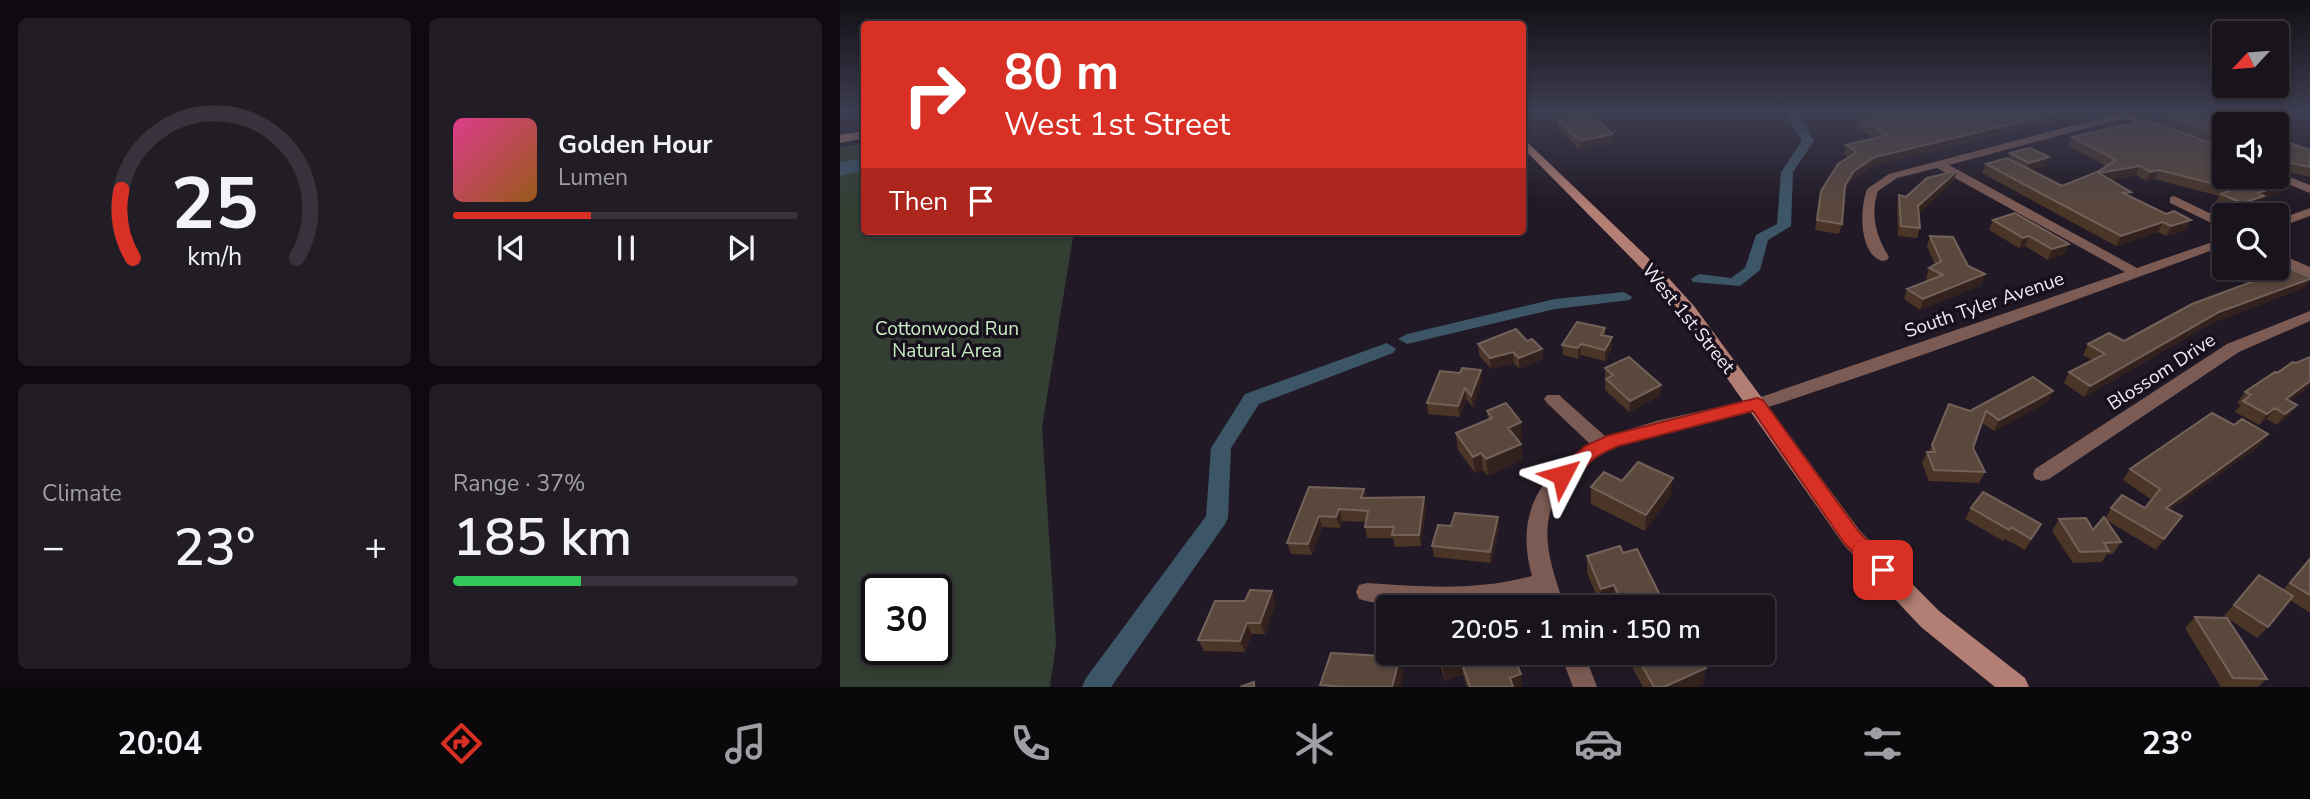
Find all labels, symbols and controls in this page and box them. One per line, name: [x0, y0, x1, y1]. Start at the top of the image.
north arrow: [2212, 21, 2289, 98]
map controls: [2212, 21, 2289, 280]
text: 80 m: [1004, 39, 1119, 106]
icon: right: [889, 49, 980, 140]
text: West 1st Street: [1004, 103, 1230, 146]
button: sound: [2212, 112, 2289, 189]
text: Golden Hour: [558, 127, 713, 162]
text: 25: [171, 155, 258, 255]
text: Lumen: [558, 162, 628, 193]
icon: arrive: [962, 182, 1000, 220]
text: Then: [889, 184, 948, 219]
button: search: [2212, 203, 2289, 280]
icon: previous: [492, 229, 530, 267]
icon: pause: [607, 229, 645, 267]
icon: next: [722, 229, 760, 267]
text: km/h: [187, 240, 242, 274]
street label: West 1st Street: [1636, 258, 1741, 379]
street label: South Tyler Avenue: [1901, 265, 2068, 344]
park label: Cottonwood Run Natural Area: [875, 316, 1019, 364]
street label: Blossom Drive: [2102, 327, 2221, 417]
position arrow: [1525, 438, 1599, 512]
text: Range · 37%: [453, 468, 585, 499]
text: Climate: [42, 478, 122, 509]
text: 185 km: [453, 502, 632, 573]
text: 23°: [174, 512, 255, 583]
text: −: [42, 522, 65, 573]
text: +: [364, 522, 387, 573]
pin: [1853, 540, 1913, 600]
icon: arrive: [1864, 551, 1902, 589]
speed limit sign: 30: [861, 574, 952, 665]
text: 20:05 · 1 min · 150 m: [1450, 612, 1701, 647]
icon: directions: [437, 719, 486, 768]
icon: music: [721, 719, 770, 768]
icon: phone: [1006, 719, 1055, 768]
icon: climate: [1290, 719, 1339, 768]
icon: car: [1574, 719, 1623, 768]
icon: filters: [1858, 719, 1907, 768]
text: 20:04: [118, 722, 202, 765]
text: 23°: [2142, 722, 2192, 765]

